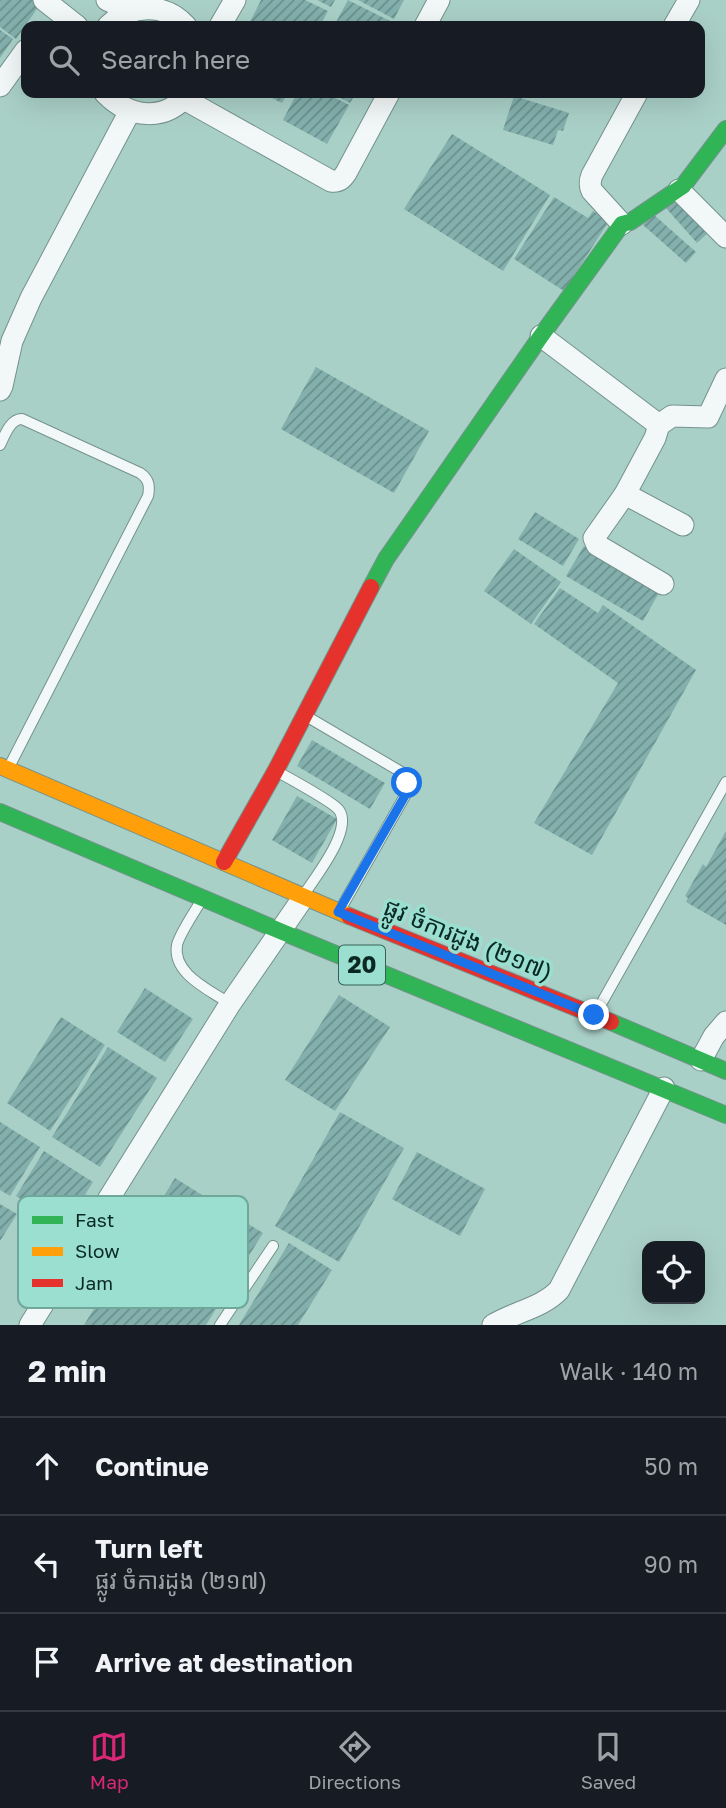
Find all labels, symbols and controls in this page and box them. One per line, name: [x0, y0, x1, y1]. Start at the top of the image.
search box: [21, 21, 705, 98]
icon: search: [45, 41, 83, 79]
text: Search here: [101, 44, 250, 75]
route start: [391, 767, 422, 798]
street label: ផ្លូវ ចំការដូង (២១៧): [376, 892, 557, 994]
road number: 20: [339, 946, 385, 984]
route end: [578, 999, 609, 1030]
legend: [18, 1196, 248, 1308]
text: Fast: [75, 1208, 114, 1231]
text: Slow: [75, 1239, 120, 1262]
map controls: [642, 1241, 705, 1304]
button: locate: [642, 1241, 705, 1304]
text: Jam: [75, 1271, 113, 1294]
text: 2 min: [28, 1353, 106, 1389]
text: Walk · 140 m: [560, 1357, 698, 1385]
icon: ahead: [28, 1447, 66, 1485]
text: Continue: [95, 1451, 209, 1482]
text: 50 m: [644, 1452, 698, 1480]
text: Turn left: [95, 1533, 203, 1564]
icon: left: [28, 1545, 66, 1583]
text: 90 m: [644, 1550, 698, 1578]
text: ផ្លូវ ចំការដូង (២១៧): [95, 1566, 267, 1594]
icon: arrive: [28, 1643, 66, 1681]
text: Arrive at destination: [95, 1647, 353, 1678]
tab: Map: [90, 1728, 129, 1793]
tab: Directions: [308, 1728, 401, 1793]
tab: Saved: [581, 1728, 636, 1793]

